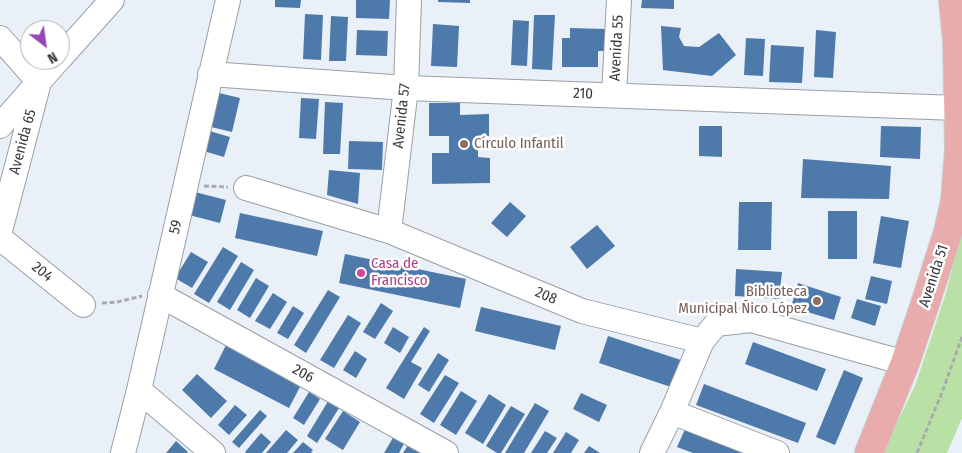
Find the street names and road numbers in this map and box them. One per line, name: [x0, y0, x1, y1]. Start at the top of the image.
street label: Avenida 55: [606, 14, 628, 82]
street label: Avenida 57: [390, 83, 414, 149]
street label: 210: [573, 85, 593, 103]
street label: Avenida 65: [6, 107, 40, 177]
street label: 59: [166, 218, 186, 236]
street label: Avenida 51: [915, 243, 953, 309]
street label: 204: [28, 258, 56, 286]
street label: 208: [532, 283, 560, 309]
street label: 206: [289, 361, 317, 387]

